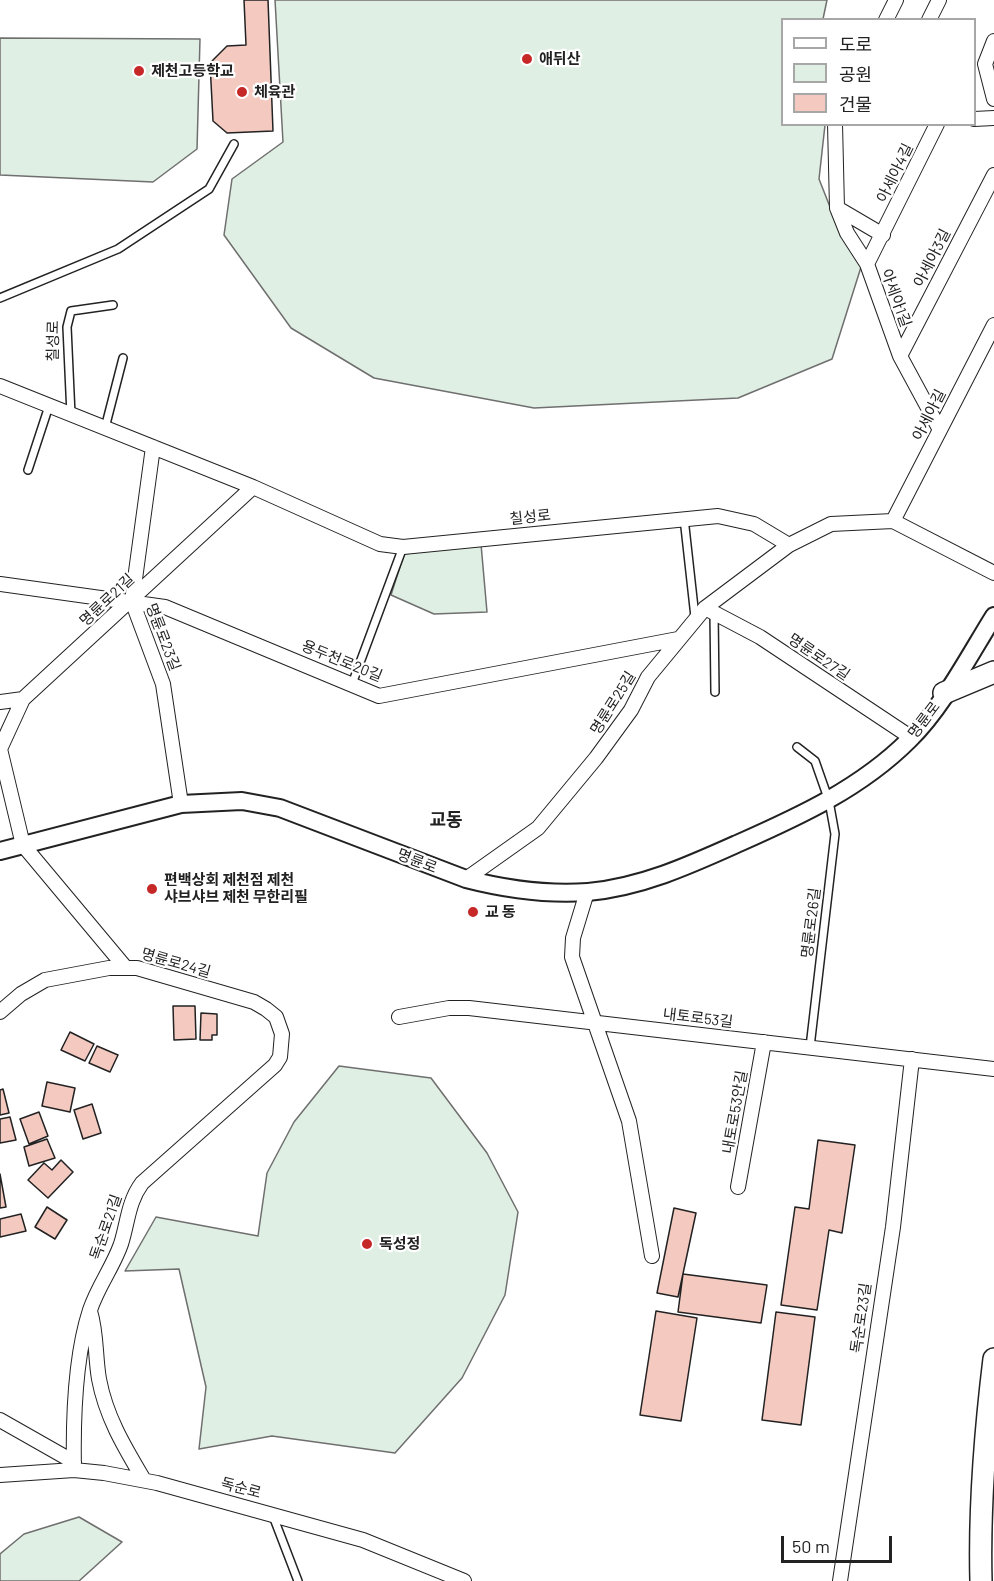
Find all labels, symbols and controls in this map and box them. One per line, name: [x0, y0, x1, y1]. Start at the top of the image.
legend: [781, 18, 976, 126]
text: 도로: [839, 33, 872, 55]
place label: 애뒤산: [539, 50, 580, 68]
marker: 애뒤산: [520, 52, 534, 66]
place label: 제천고등학교: [151, 62, 234, 80]
text: 공원: [839, 63, 872, 85]
marker: 제천고등학교: [132, 64, 146, 78]
place label: 체육관: [254, 83, 295, 101]
marker: 체육관: [235, 85, 249, 99]
text: 건물: [839, 93, 872, 115]
street label: 아세아4길: [873, 141, 917, 205]
street label: 아세아3길: [910, 226, 954, 290]
street label: 아세아1길: [877, 267, 915, 329]
street label: 칠성로: [44, 320, 62, 362]
street label: 아세아길: [908, 386, 950, 444]
street label: 칠성로: [508, 506, 552, 528]
street label: 명륜로21길: [76, 570, 138, 630]
street label: 명륜로23길: [142, 601, 184, 673]
street label: 명륜로27길: [785, 630, 853, 684]
street label: 용두천로20길: [299, 637, 385, 685]
street label: 명륜로25길: [587, 668, 639, 738]
street label: 명륜로: [904, 698, 944, 742]
district label: 교동: [429, 809, 463, 831]
street label: 명륜로: [394, 845, 440, 877]
place label: 편백상회 제천점 제천 샤브샤브 제천 무한리필: [164, 871, 308, 906]
marker: 편백상회 제천점 제천 샤브샤브 제천 무한리필: [145, 882, 159, 896]
street label: 명륜로26길: [798, 887, 824, 959]
place label: 교 동: [485, 903, 516, 921]
marker: 교 동: [466, 905, 480, 919]
street label: 명륜로24길: [139, 944, 213, 982]
street label: 내토로53길: [662, 1005, 734, 1031]
street label: 내토로53안길: [719, 1069, 751, 1155]
street label: 독순로21길: [86, 1192, 126, 1262]
place label: 독성정: [379, 1235, 420, 1253]
marker: 독성정: [360, 1237, 374, 1251]
street label: 독순로23길: [847, 1282, 875, 1354]
street label: 독순로: [219, 1474, 263, 1502]
scale bar: [784, 1524, 895, 1562]
text: 50 m: [792, 1535, 830, 1557]

